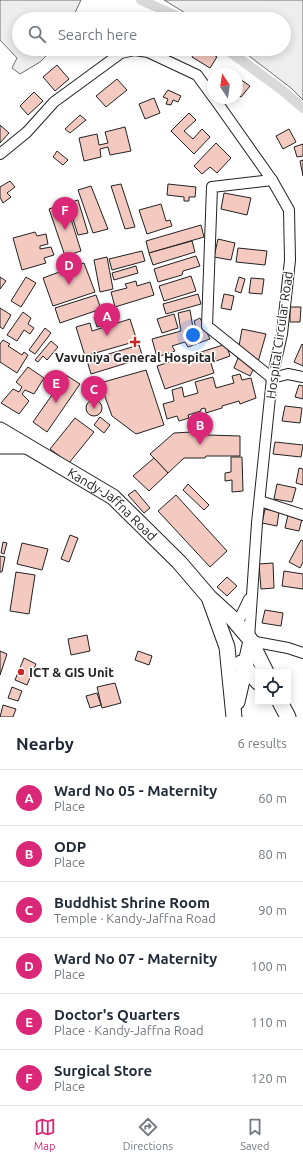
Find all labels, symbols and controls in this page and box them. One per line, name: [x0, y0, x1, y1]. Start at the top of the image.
search box: [12, 12, 291, 56]
icon: search: [26, 23, 48, 45]
text: Search here: [58, 26, 137, 43]
north arrow: [207, 68, 243, 104]
pin: F: [52, 197, 78, 230]
pin: D: [56, 252, 82, 285]
street label: Hospital Circular Road: [263, 270, 295, 400]
pin: A: [94, 303, 120, 336]
your location: [183, 325, 203, 345]
marker: Vavuniya General Hospital: [129, 336, 141, 348]
place label: Vavuniya General Hospital: [55, 350, 215, 364]
pin: E: [43, 370, 69, 403]
pin: C: [81, 376, 107, 409]
pin: B: [187, 412, 213, 445]
street label: Kandy-Jaffna Road: [65, 465, 160, 543]
place label: ICT & GIS Unit: [29, 665, 114, 679]
marker: ICT & GIS Unit: [16, 667, 26, 677]
map controls: [255, 669, 291, 705]
button: locate: [255, 669, 291, 705]
text: Nearby: [16, 734, 74, 753]
text: 6 results: [237, 736, 287, 750]
text: Ward No 05 - Maternity: [54, 782, 217, 799]
text: A: [24, 791, 34, 805]
text: 60 m: [258, 791, 287, 805]
text: Place: [54, 799, 85, 813]
text: ODP: [54, 838, 86, 855]
text: B: [25, 847, 33, 861]
text: 80 m: [258, 847, 287, 861]
text: Place: [54, 855, 85, 869]
text: Buddhist Shrine Room: [54, 894, 210, 911]
text: C: [25, 903, 33, 917]
text: 90 m: [258, 903, 287, 917]
text: Temple · Kandy-Jaffna Road: [54, 911, 216, 925]
text: Ward No 07 - Maternity: [54, 950, 217, 967]
text: D: [24, 959, 34, 973]
text: 100 m: [251, 959, 287, 973]
text: Place: [54, 967, 85, 981]
text: Doctor's Quarters: [54, 1006, 180, 1023]
text: E: [25, 1015, 33, 1029]
text: 110 m: [251, 1015, 287, 1029]
text: Place · Kandy-Jaffna Road: [54, 1023, 204, 1037]
text: Surgical Store: [54, 1062, 152, 1079]
text: F: [25, 1071, 33, 1085]
text: 120 m: [251, 1071, 287, 1085]
text: Place: [54, 1079, 85, 1093]
tab: Map: [34, 1116, 56, 1152]
tab: Directions: [123, 1116, 173, 1152]
tab: Saved: [240, 1116, 269, 1152]

